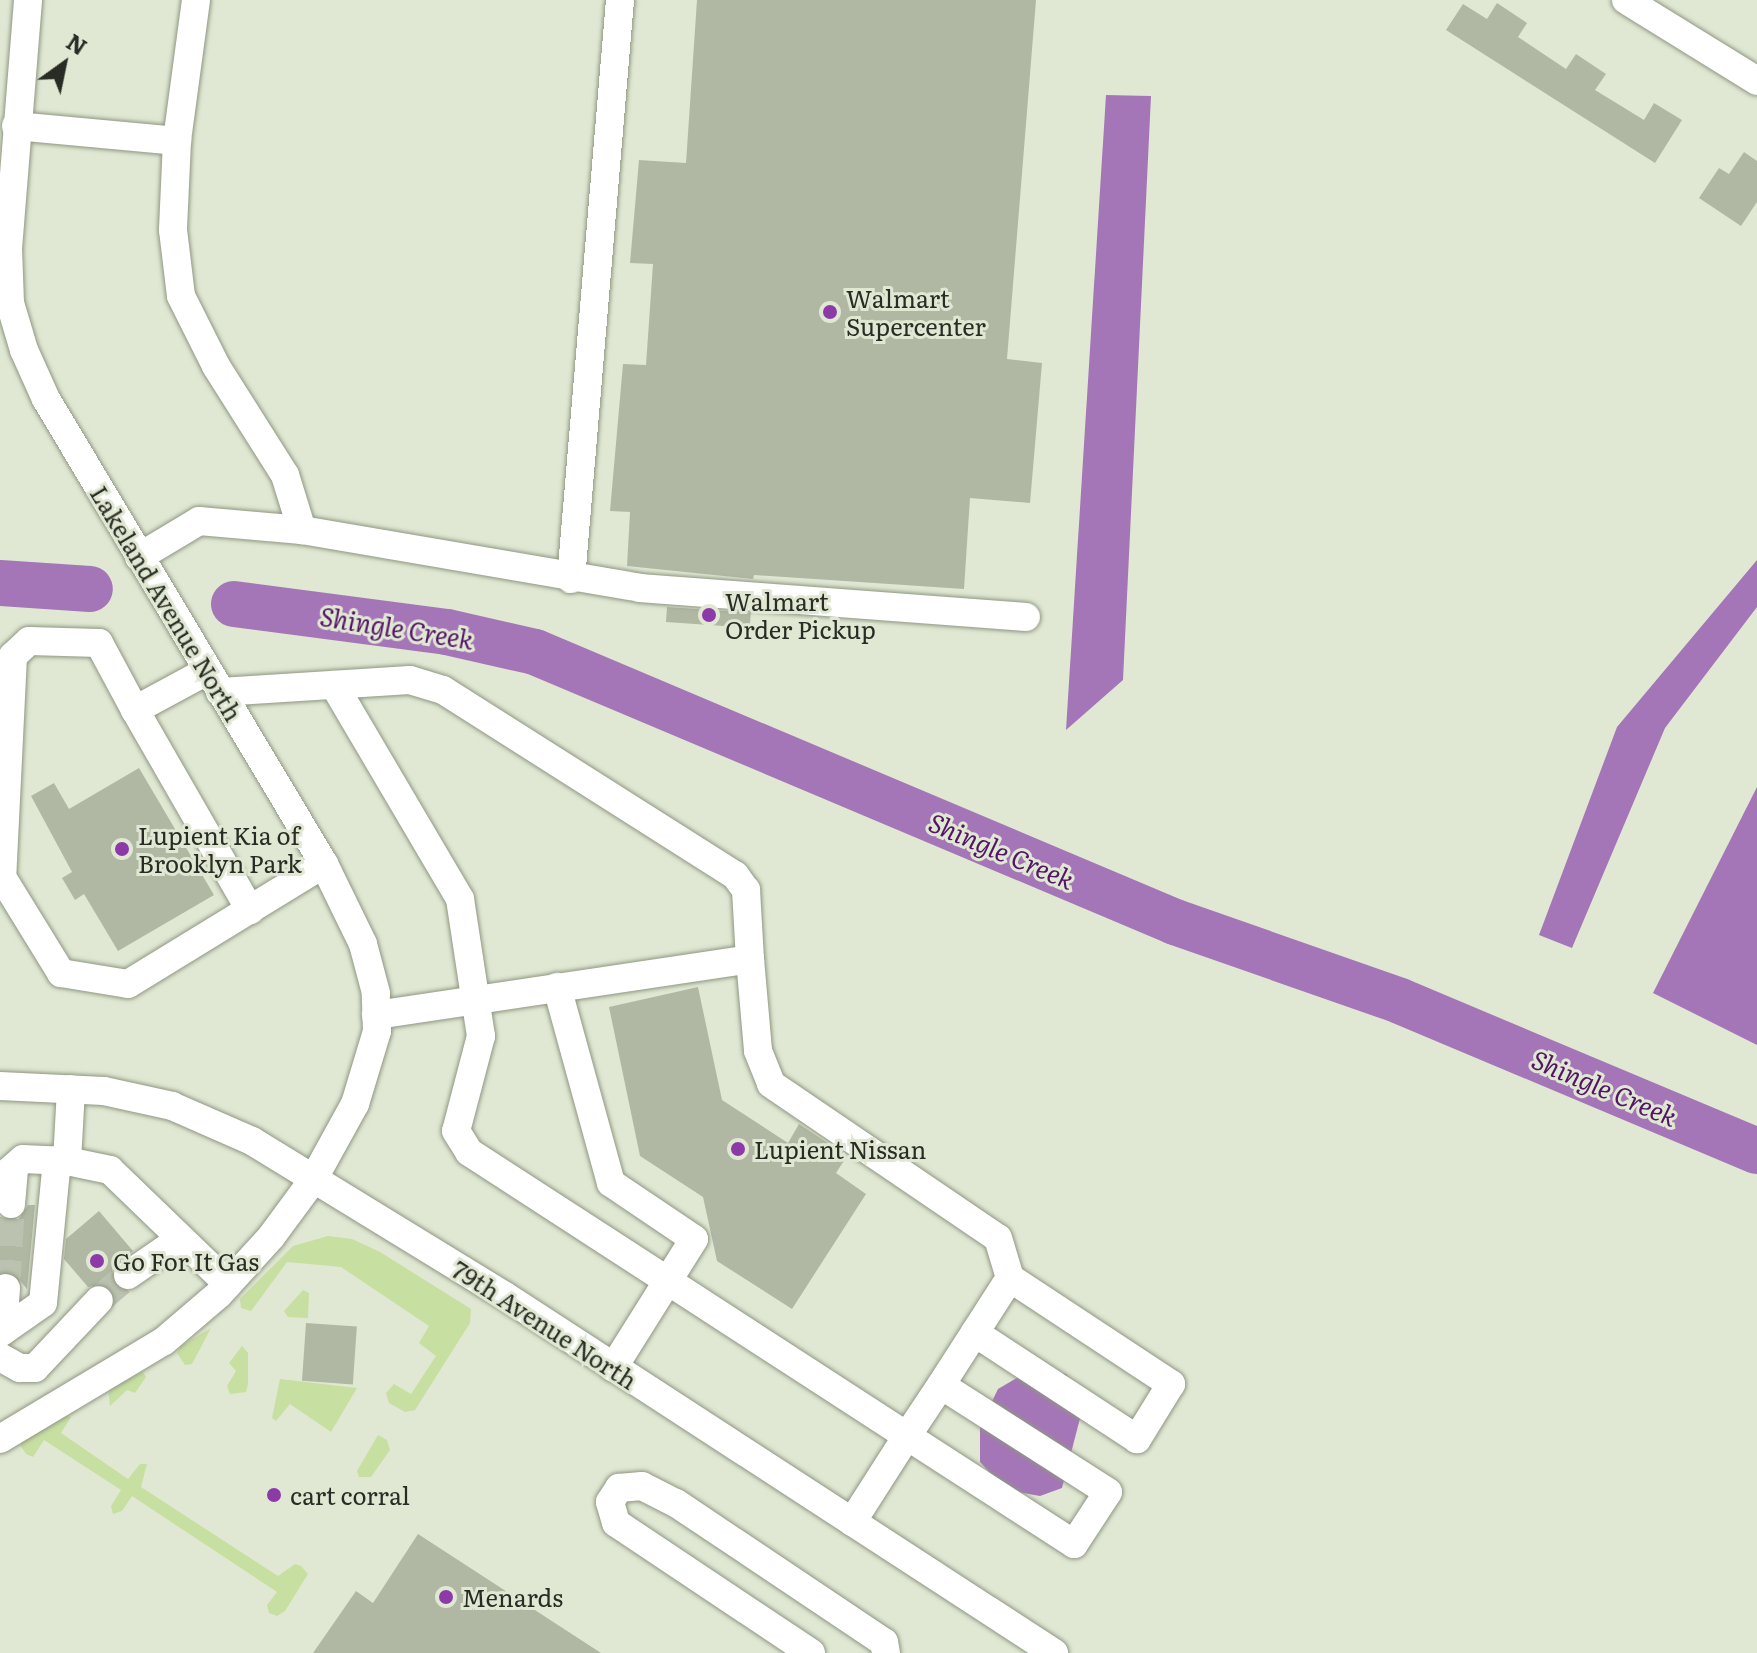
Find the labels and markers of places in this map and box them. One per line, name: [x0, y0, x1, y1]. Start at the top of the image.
place label: Walmart Supercenter: [846, 284, 986, 340]
marker: Walmart Supercenter: [821, 303, 839, 321]
place label: Walmart Order Pickup: [725, 587, 876, 643]
marker: Walmart Order Pickup: [700, 606, 718, 624]
place label: Lupient Kia of Brooklyn Park: [138, 821, 302, 877]
marker: Lupient Kia of Brooklyn Park: [113, 840, 131, 858]
place label: Lupient Nissan: [754, 1135, 926, 1163]
marker: Lupient Nissan: [729, 1140, 747, 1158]
place label: Go For It Gas: [113, 1247, 259, 1275]
marker: Go For It Gas: [88, 1252, 106, 1270]
place label: cart corral: [290, 1481, 410, 1509]
marker: cart corral: [265, 1486, 283, 1504]
place label: Menards: [462, 1583, 563, 1611]
marker: Menards: [437, 1588, 455, 1606]

